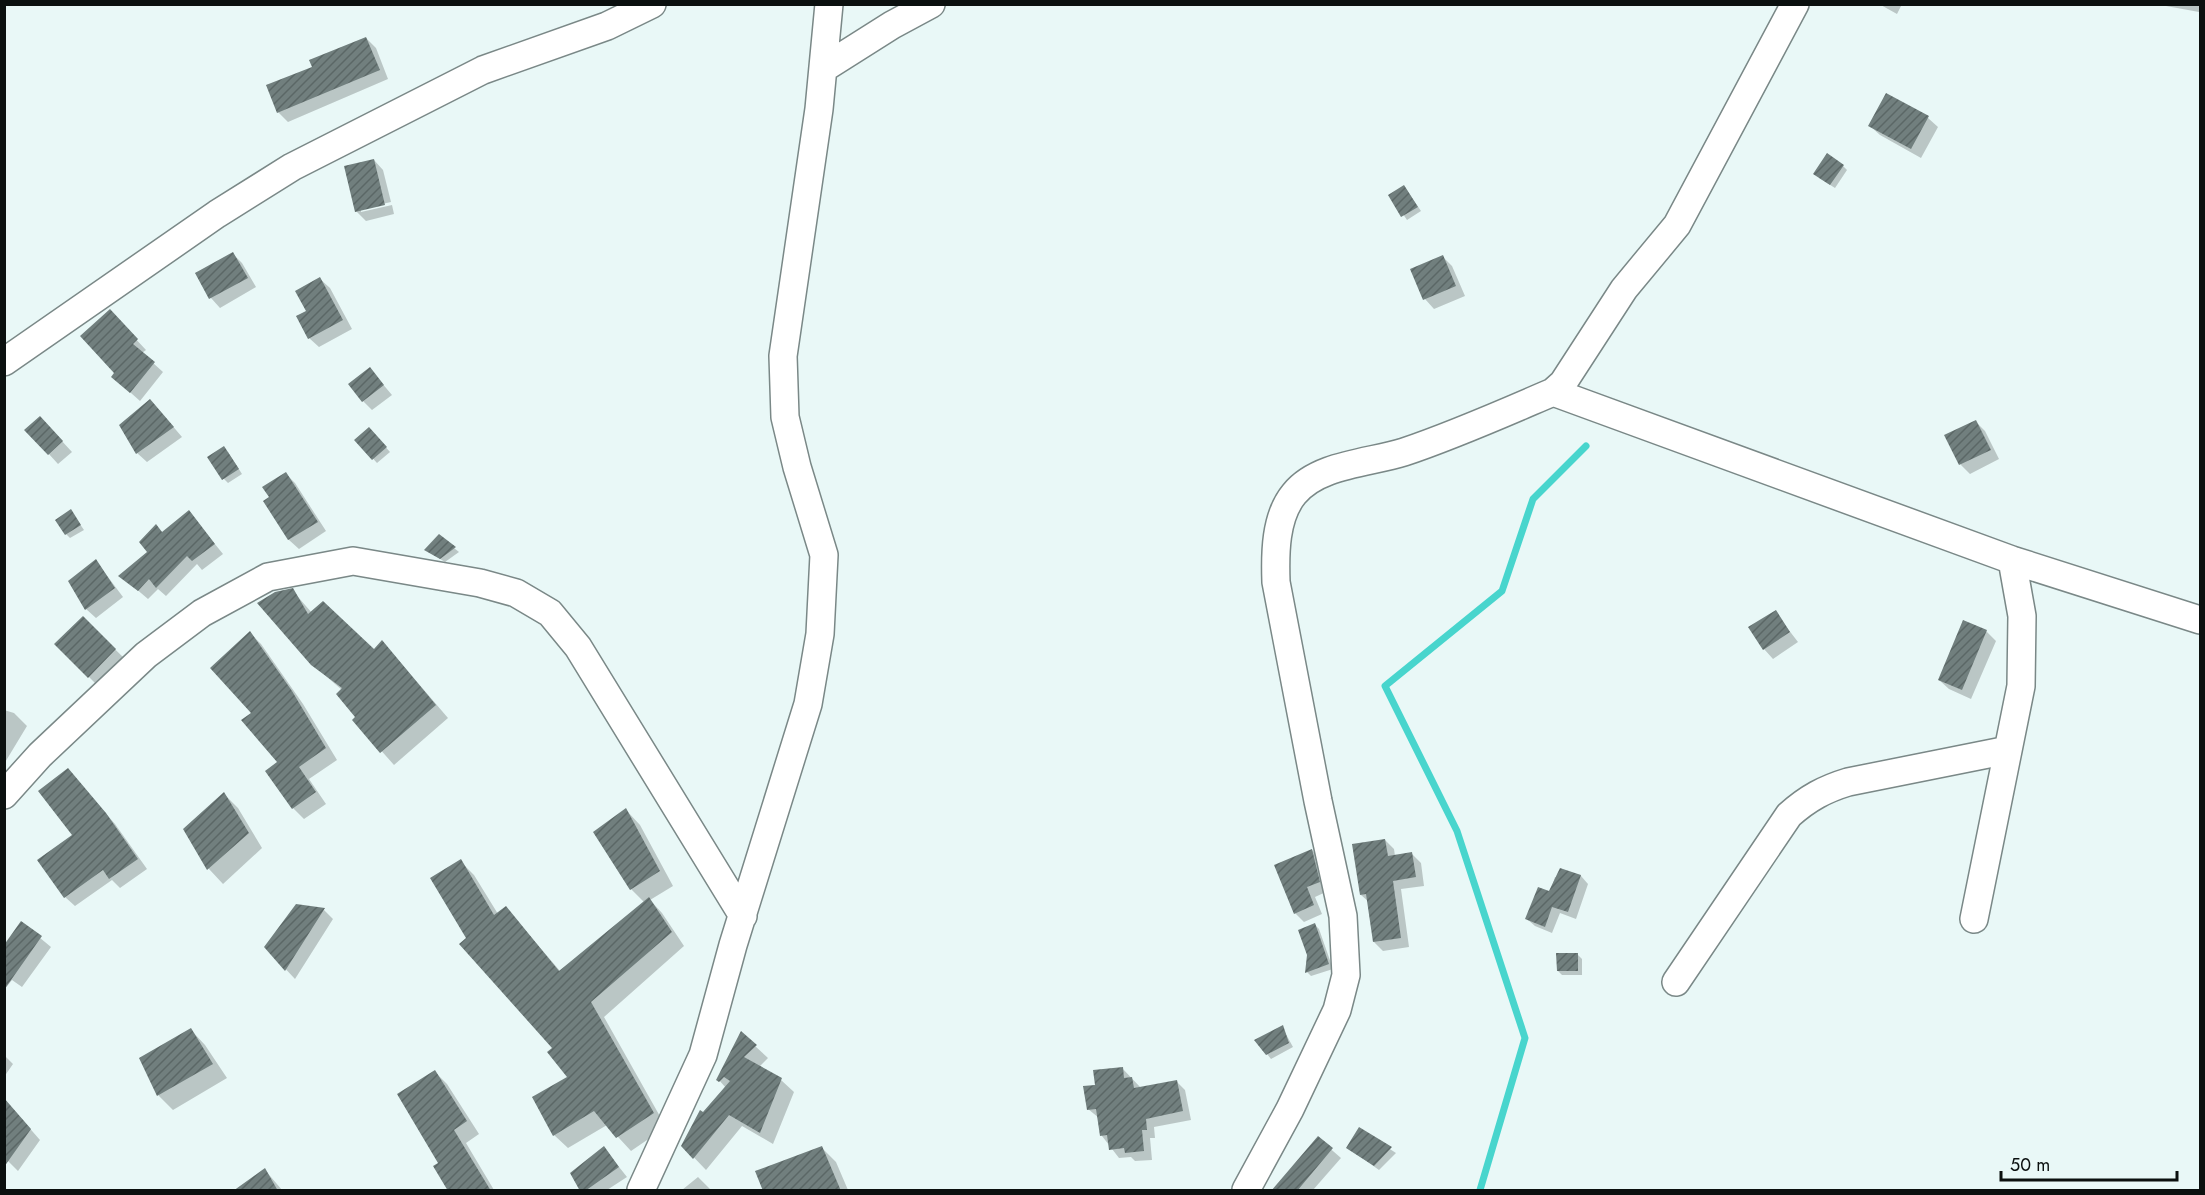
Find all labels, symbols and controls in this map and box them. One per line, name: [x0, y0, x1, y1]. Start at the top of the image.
scale bar: [2001, 1144, 2176, 1182]
text: 50 m: [2010, 1152, 2050, 1178]

